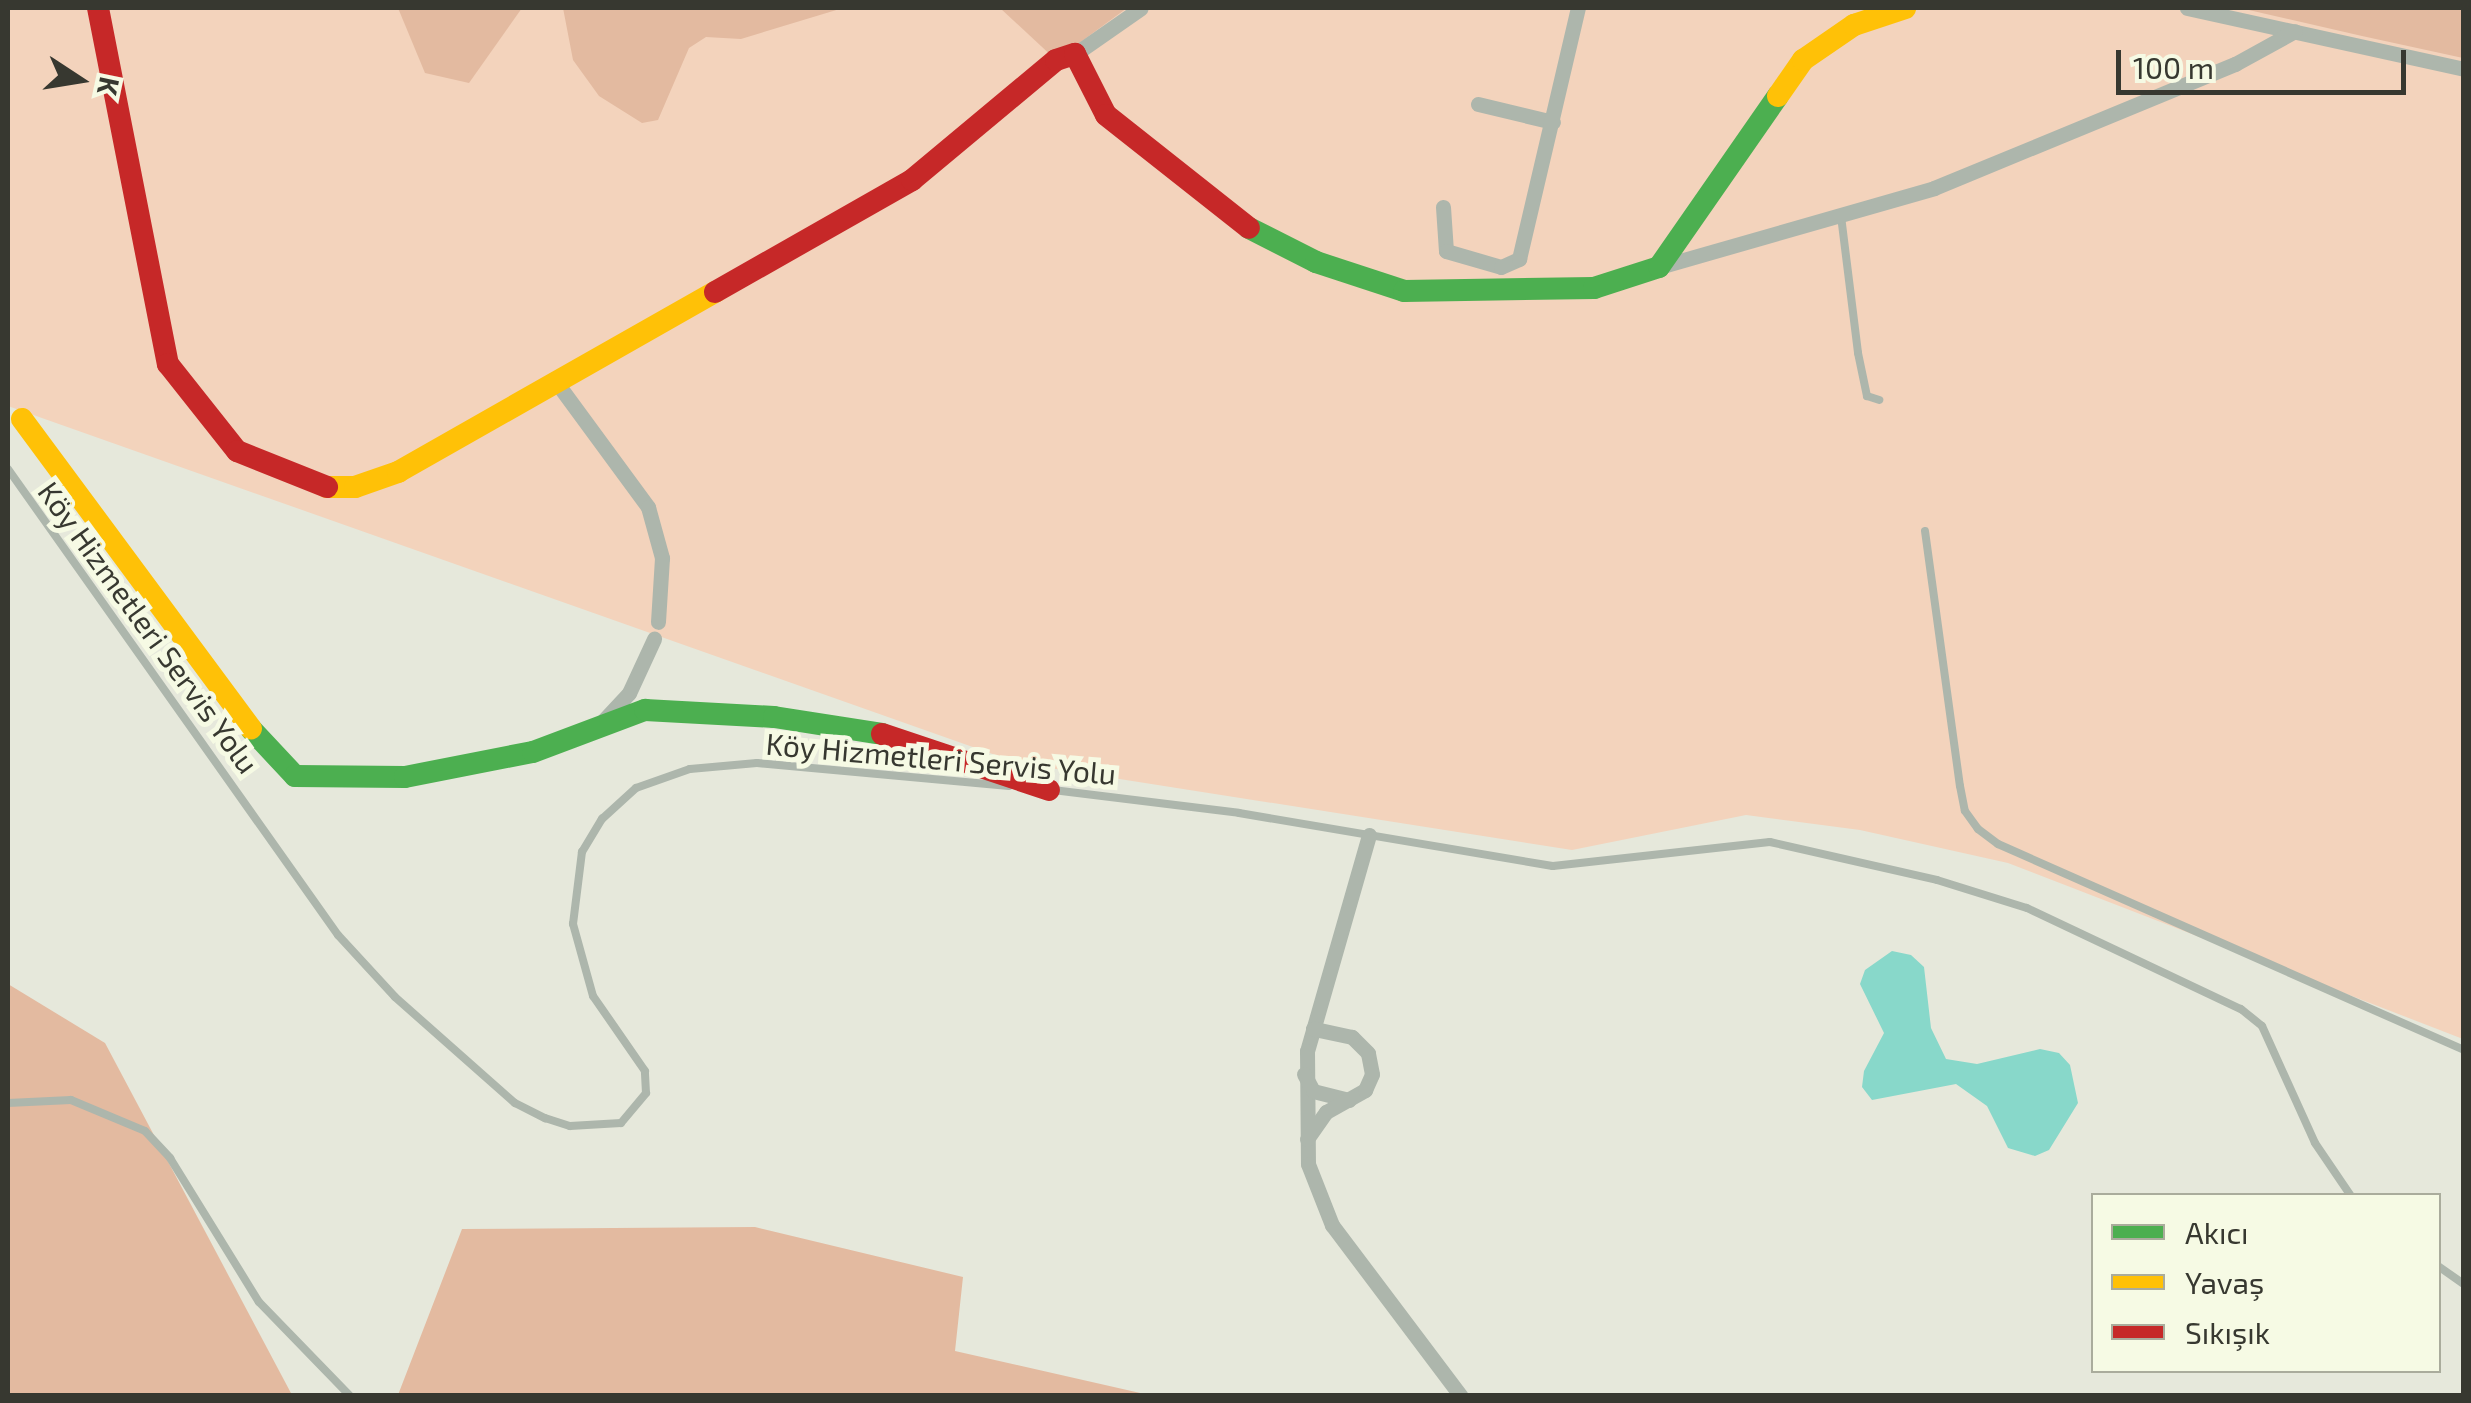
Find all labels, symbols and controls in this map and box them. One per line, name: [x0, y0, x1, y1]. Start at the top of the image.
north arrow: [30, 30, 130, 130]
scale bar: [2121, 30, 2411, 92]
text: 100 m: [2133, 49, 2214, 85]
text: K: [91, 74, 128, 98]
street label: Köy Hizmetleri Servis Yolu: [31, 474, 267, 780]
street label: Köy Hizmetleri Servis Yolu: [764, 725, 1118, 791]
legend: [2091, 1193, 2441, 1373]
text: Akıcı: [2185, 1214, 2249, 1250]
text: Yavaş: [2185, 1264, 2264, 1300]
text: Sıkışık: [2185, 1314, 2270, 1350]

